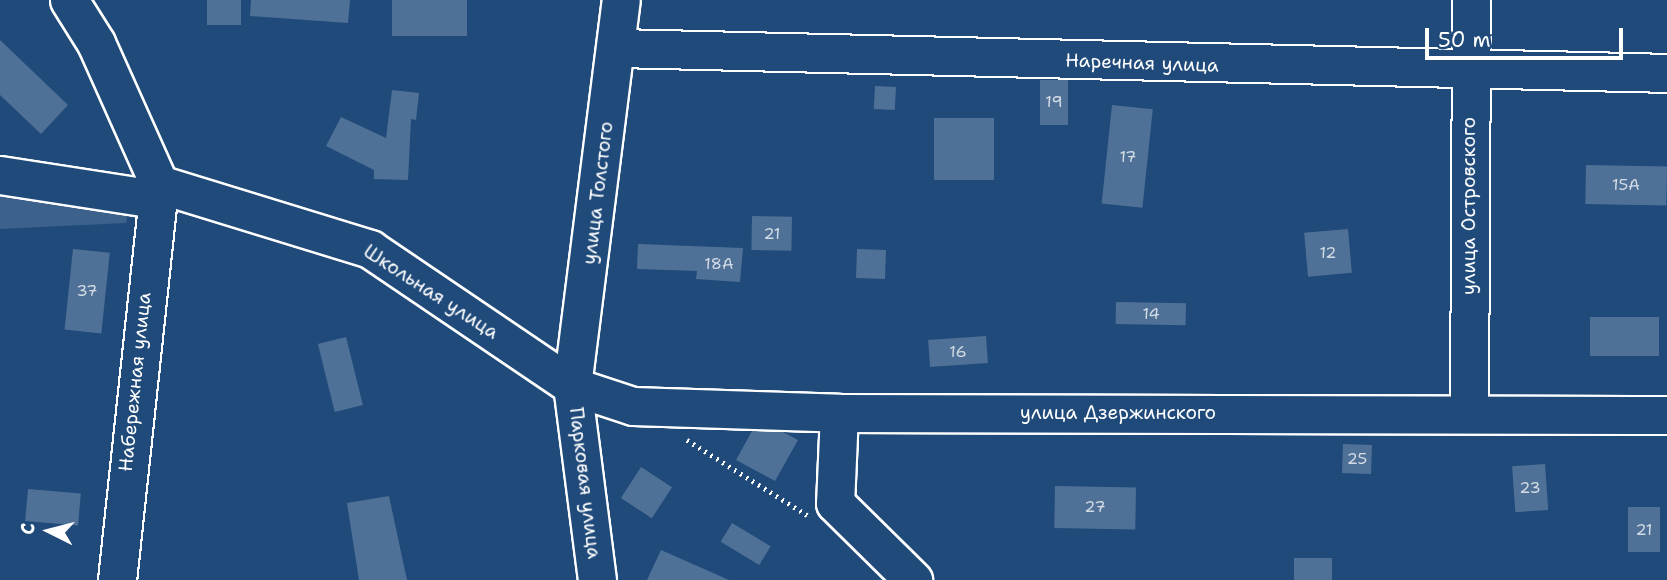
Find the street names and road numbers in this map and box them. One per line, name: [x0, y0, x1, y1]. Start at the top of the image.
street label: Наречная улица: [1065, 49, 1219, 77]
street label: улица Островского: [1458, 117, 1480, 295]
street label: улица Толстого: [578, 120, 618, 266]
street label: Школьная улица: [359, 240, 503, 344]
street label: Набережная улица: [114, 291, 156, 473]
street label: улица Дзержинского: [1020, 402, 1216, 424]
street label: Парковая улица: [564, 406, 606, 560]

